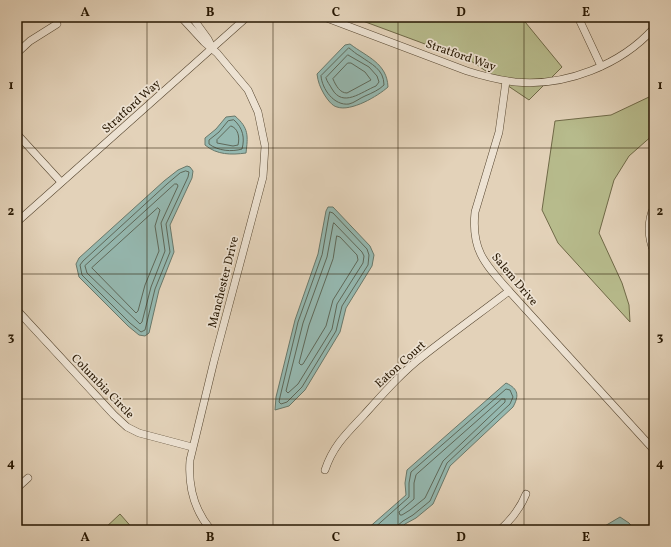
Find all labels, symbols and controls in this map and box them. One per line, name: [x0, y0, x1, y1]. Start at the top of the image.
text: A: [80, 4, 90, 22]
text: B: [206, 4, 215, 22]
text: C: [332, 4, 340, 22]
text: D: [456, 4, 466, 22]
text: E: [582, 4, 590, 22]
street label: Stratford Way: [423, 36, 499, 76]
street label: Stratford Way: [99, 76, 165, 137]
text: 1: [8, 77, 14, 95]
text: 1: [657, 77, 663, 95]
text: 2: [8, 203, 15, 221]
text: 2: [657, 203, 664, 221]
street label: Manchester Drive: [205, 234, 243, 330]
street label: Salem Drive: [487, 250, 541, 310]
text: 3: [8, 329, 15, 347]
text: 3: [657, 329, 664, 347]
street label: Eaton Court: [372, 338, 430, 392]
street label: Columbia Circle: [67, 351, 138, 423]
text: 4: [7, 455, 15, 473]
text: 4: [656, 455, 664, 473]
text: A: [80, 529, 90, 547]
text: B: [206, 529, 215, 547]
text: C: [332, 529, 340, 547]
text: D: [456, 529, 466, 547]
text: E: [582, 529, 590, 547]

